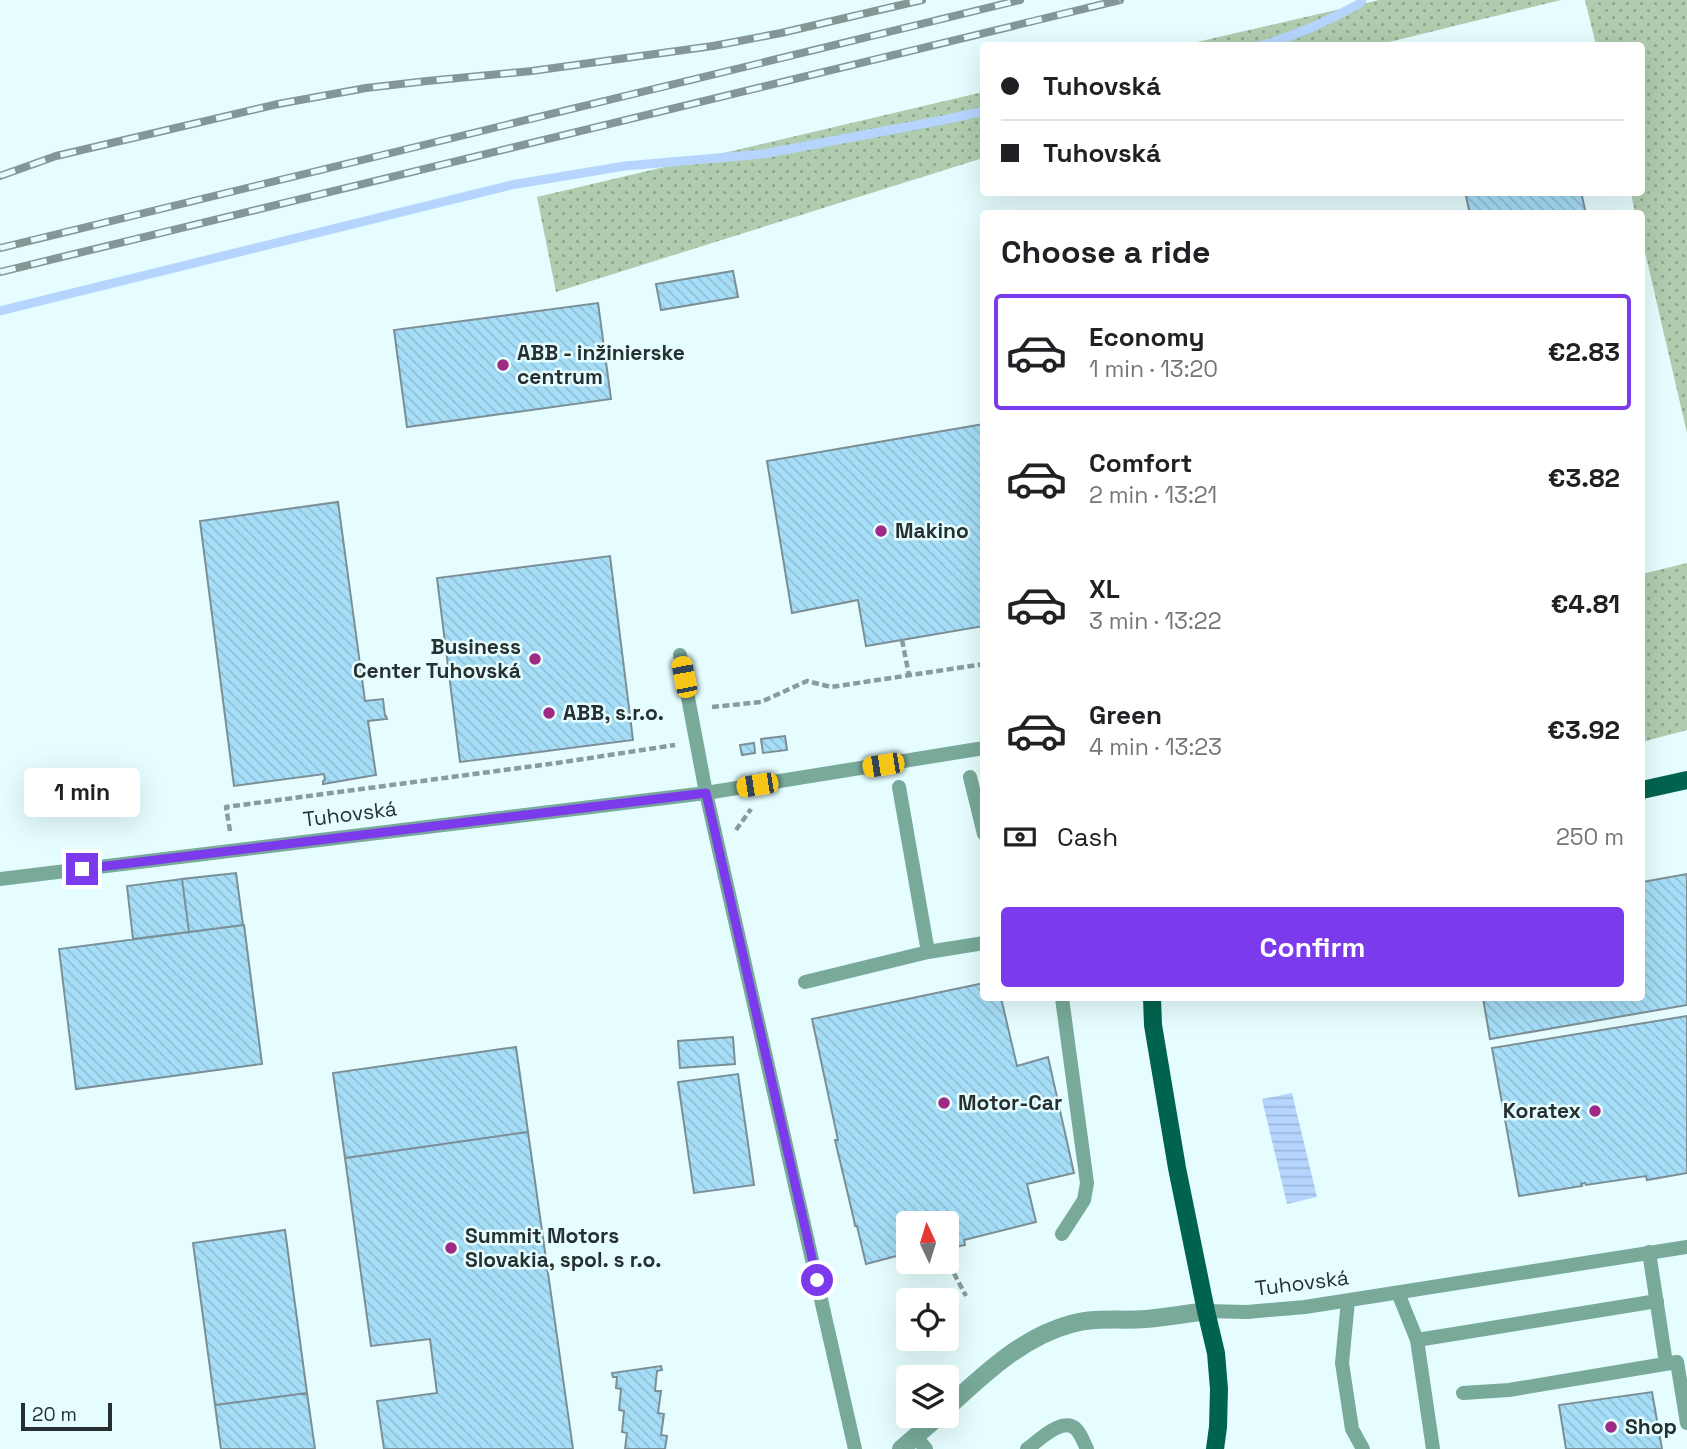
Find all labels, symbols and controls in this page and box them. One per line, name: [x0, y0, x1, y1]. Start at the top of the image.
text: Tuhovská: [1043, 69, 1161, 103]
text: Tuhovská: [1043, 136, 1161, 170]
text: Choose a ride: [1001, 232, 1211, 272]
text: Economy: [1089, 320, 1205, 354]
icon: car: [1005, 321, 1068, 384]
text: €2.83: [1548, 335, 1620, 369]
place label: ABB - inžinierske centrum: [517, 339, 685, 390]
text: 1 min · 13:20: [1089, 354, 1218, 384]
marker: ABB - inžinierske centrum: [495, 357, 511, 373]
text: Comfort: [1089, 446, 1192, 480]
icon: car: [1005, 447, 1068, 510]
text: €3.82: [1548, 461, 1620, 495]
text: 2 min · 13:21: [1089, 480, 1217, 510]
place label: Makino: [895, 517, 969, 544]
marker: Makino: [873, 523, 889, 539]
text: XL: [1089, 572, 1120, 606]
icon: car: [1005, 573, 1068, 636]
text: €4.81: [1551, 587, 1620, 621]
text: 3 min · 13:22: [1089, 606, 1222, 636]
place label: Business Center Tuhovská: [353, 633, 521, 684]
marker: Business Center Tuhovská: [527, 651, 543, 667]
car: [670, 654, 699, 700]
text: Green: [1089, 698, 1162, 732]
place label: ABB, s.r.o.: [563, 699, 664, 726]
icon: car: [1005, 699, 1068, 762]
marker: ABB, s.r.o.: [541, 705, 557, 721]
text: €3.92: [1547, 713, 1620, 747]
text: 4 min · 13:23: [1089, 732, 1222, 762]
car: [861, 751, 906, 779]
callout: 1 min: [24, 768, 140, 816]
car: [735, 771, 780, 799]
text: 1 min: [54, 777, 110, 807]
street label: Tuhovská: [302, 794, 398, 833]
icon: cash: [1001, 818, 1039, 856]
text: Cash: [1057, 820, 1118, 854]
text: 250 m: [1556, 822, 1624, 852]
route end: [66, 853, 98, 885]
button: Confirm: [1001, 907, 1624, 987]
place label: Motor-Car: [958, 1089, 1062, 1116]
marker: Motor-Car: [936, 1095, 952, 1111]
place label: Koratex: [1503, 1097, 1581, 1124]
marker: Koratex: [1587, 1103, 1603, 1119]
north arrow: [896, 1211, 959, 1274]
map controls: [896, 1211, 959, 1428]
place label: Summit Motors Slovakia, spol. s r.o.: [465, 1222, 662, 1273]
marker: Summit Motors Slovakia, spol. s r.o.: [443, 1240, 459, 1256]
street label: Tuhovská: [1254, 1263, 1350, 1302]
route start: [801, 1264, 833, 1296]
button: locate: [896, 1288, 959, 1351]
button: layers: [896, 1365, 959, 1428]
scale bar: [21, 1400, 112, 1432]
text: 20 m: [32, 1402, 77, 1427]
place label: Shop: [1625, 1413, 1677, 1440]
marker: Shop: [1603, 1419, 1619, 1435]

